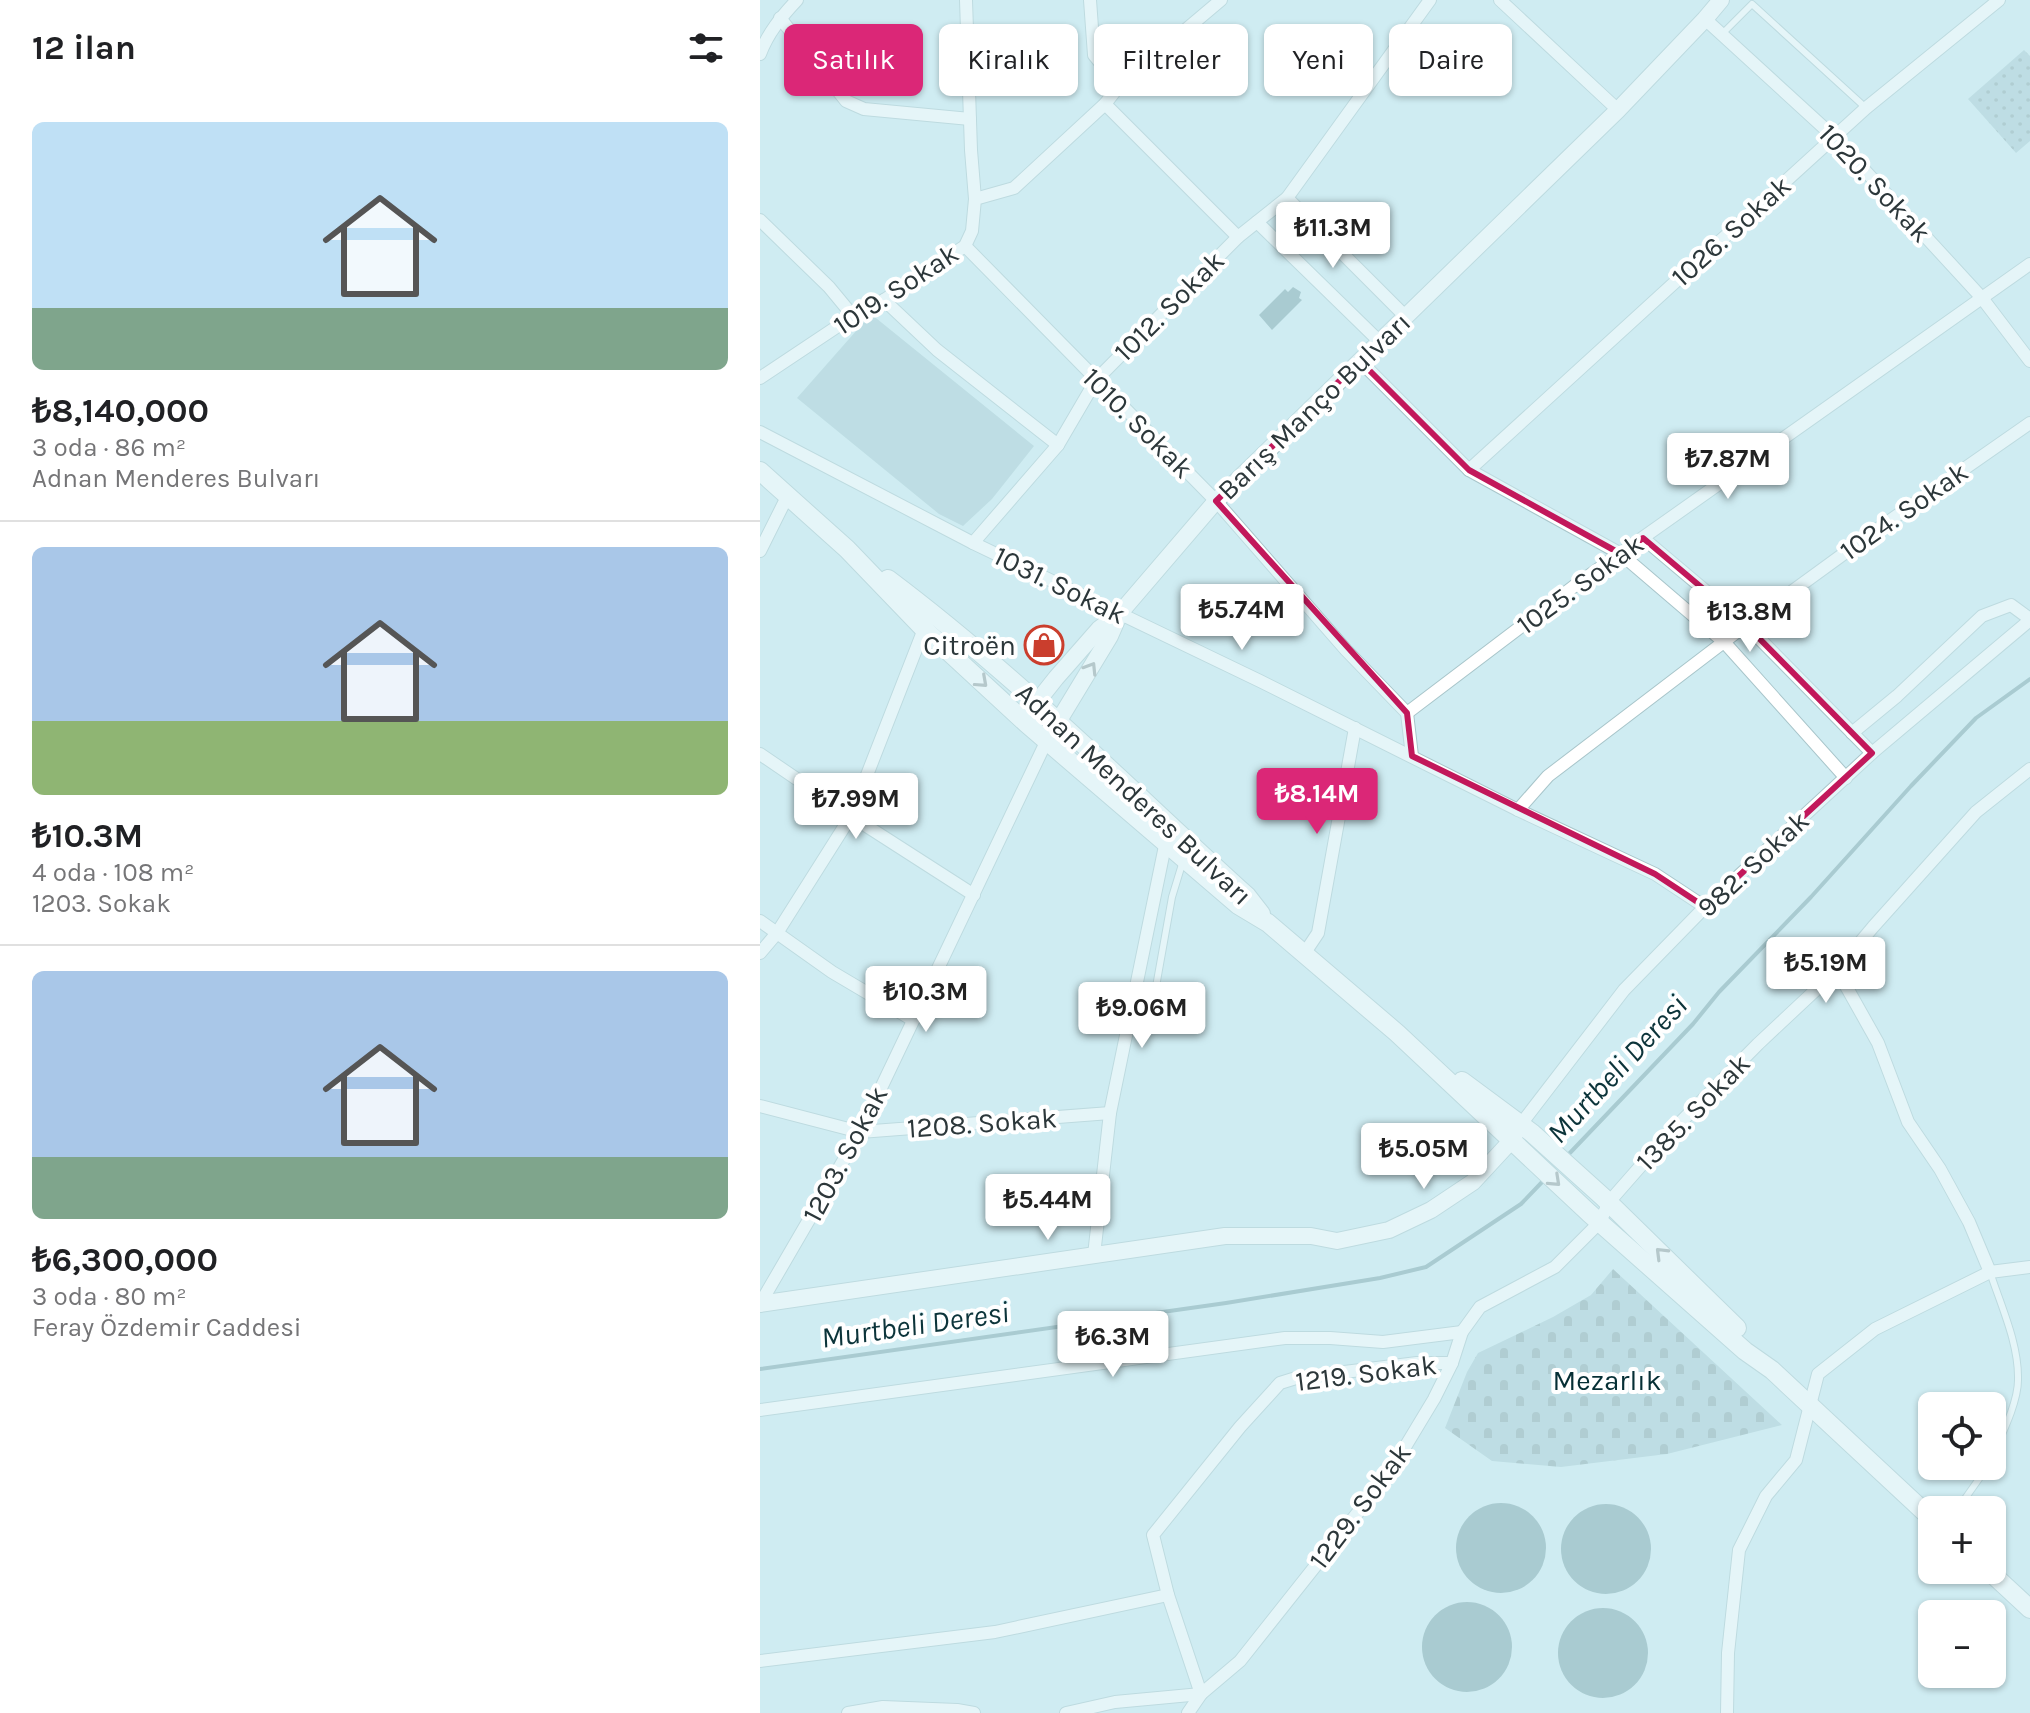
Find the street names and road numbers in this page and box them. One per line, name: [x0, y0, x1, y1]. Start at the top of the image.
street label: 1020. Sokak: [1812, 117, 1938, 249]
street label: 1026. Sokak: [1665, 169, 1797, 293]
street label: 1019. Sokak: [827, 236, 965, 342]
street label: 1012. Sokak: [1107, 244, 1231, 368]
street label: Barış Manço Bulvarı: [1211, 305, 1417, 507]
street label: 1010. Sokak: [1076, 361, 1200, 485]
street label: 1024. Sokak: [1834, 455, 1974, 567]
street label: 1025. Sokak: [1510, 527, 1650, 641]
street label: 1031. Sokak: [989, 539, 1131, 631]
street label: Adnan Menderes Bulvarı: [1009, 676, 1259, 912]
street label: 982. Sokak: [1690, 804, 1816, 924]
street label: 1385. Sokak: [1629, 1047, 1757, 1177]
street label: 1203. Sokak: [795, 1080, 895, 1228]
street label: 1208. Sokak: [906, 1101, 1058, 1145]
street label: 1219. Sokak: [1294, 1348, 1438, 1398]
street label: 1229. Sokak: [1302, 1437, 1418, 1575]

